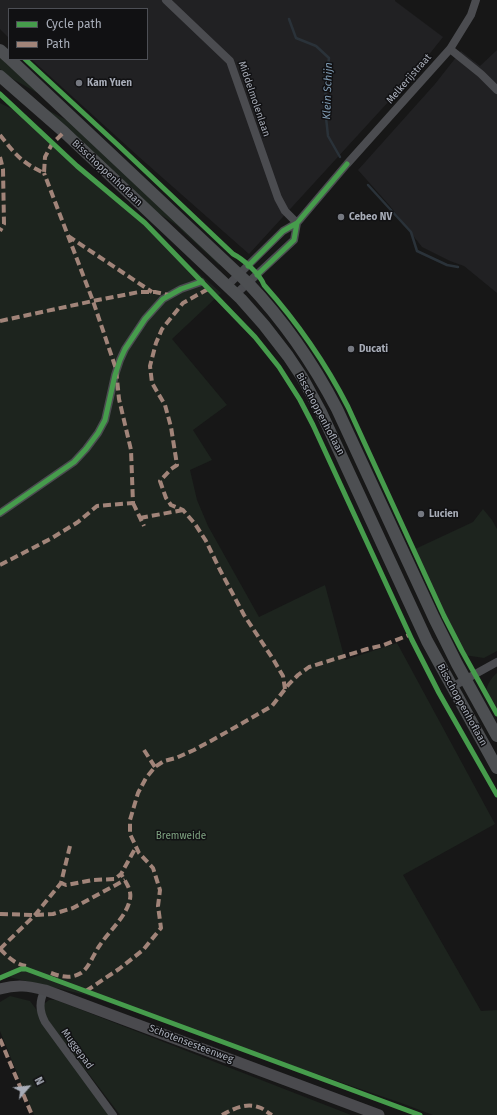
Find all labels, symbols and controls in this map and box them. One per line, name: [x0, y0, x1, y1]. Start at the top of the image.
legend: [8, 8, 148, 60]
text: Cycle path: [46, 17, 102, 31]
text: Path: [46, 37, 70, 51]
street label: Melkerijstraat: [384, 52, 434, 106]
street label: Middelmolenlaan: [235, 60, 273, 138]
water label: Klein Schijn: [320, 62, 336, 120]
place label: Kam Yuen: [87, 77, 132, 89]
marker: Kam Yuen: [74, 78, 84, 88]
street label: Bisschoppenhoflaan: [69, 137, 145, 209]
place label: Cebeo NV: [349, 211, 392, 223]
marker: Cebeo NV: [336, 212, 346, 222]
place label: Ducati: [359, 343, 388, 355]
marker: Ducati: [346, 344, 356, 354]
street label: Bisschoppenhoflaan: [293, 371, 347, 457]
place label: Lucien: [429, 508, 459, 520]
marker: Lucien: [416, 509, 426, 519]
street label: Bisschoppenhoflaan: [434, 662, 490, 748]
park label: Bremweide: [156, 830, 206, 842]
street label: Schotensesteenweg: [147, 1022, 235, 1066]
street label: Muggepad: [58, 1027, 96, 1071]
north arrow: [8, 1067, 48, 1107]
text: N: [32, 1075, 46, 1087]

